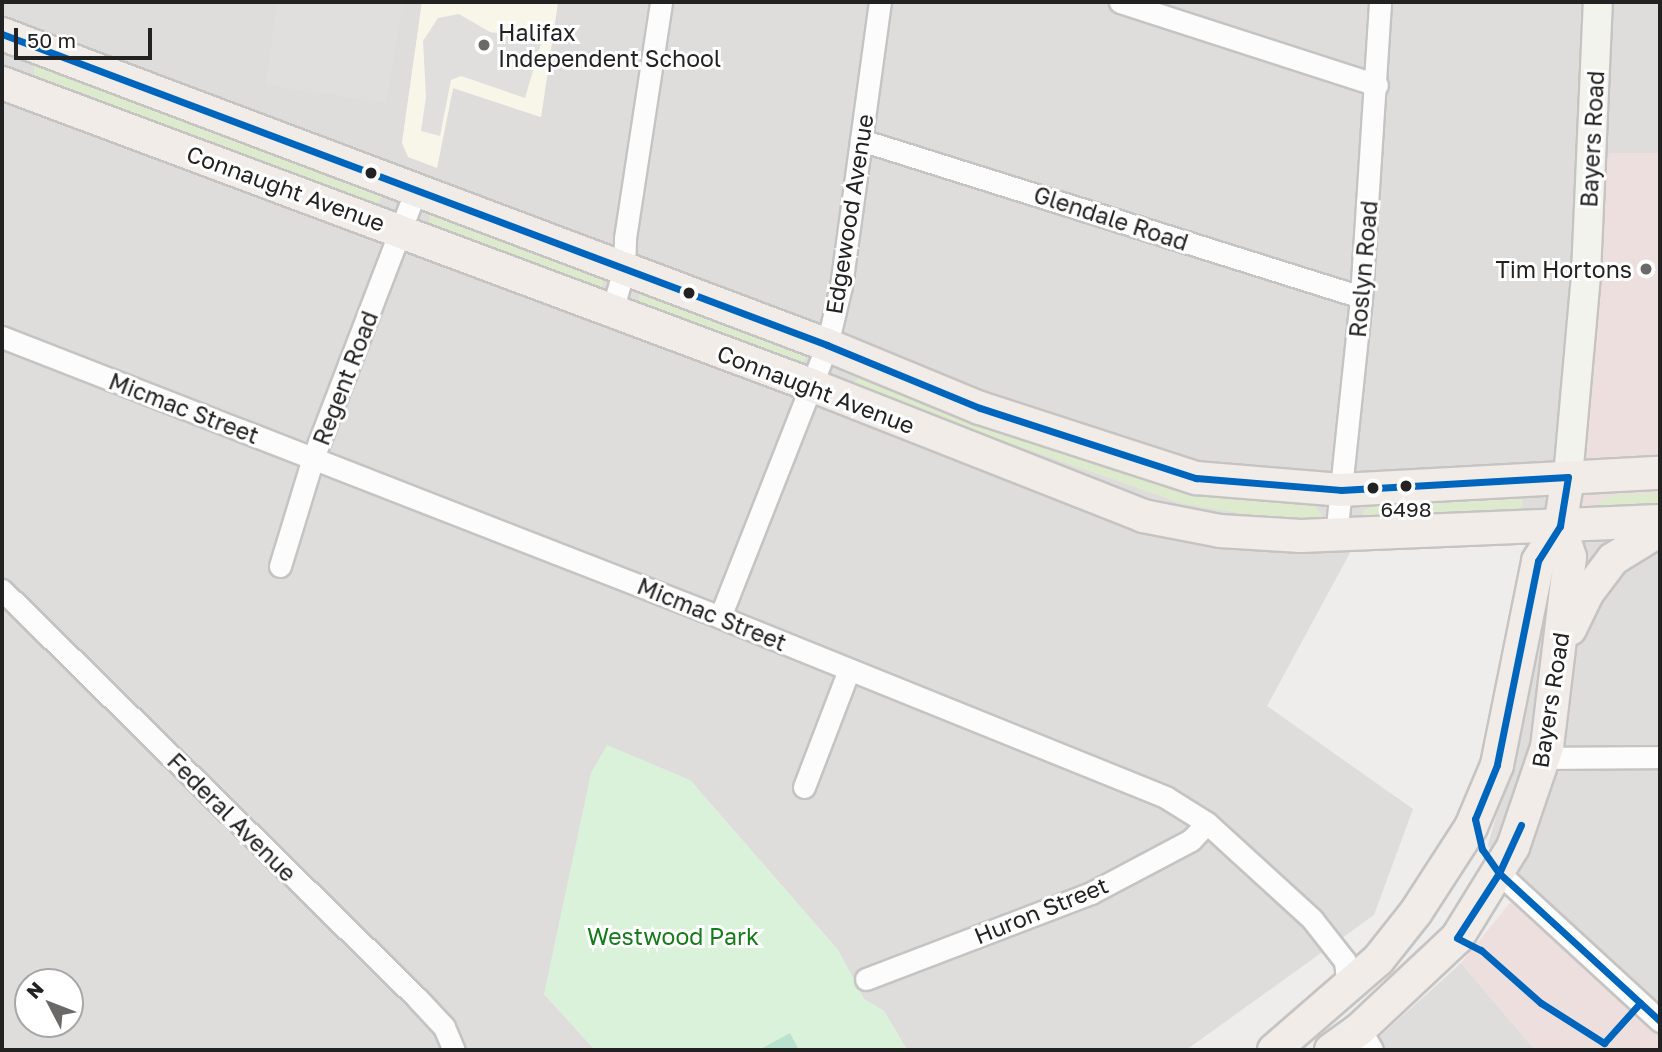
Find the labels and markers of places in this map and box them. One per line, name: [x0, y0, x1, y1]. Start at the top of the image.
place label: Halifax Independent School: [498, 18, 721, 72]
marker: Halifax Independent School: [476, 37, 492, 53]
unlabelled marker: [364, 166, 378, 180]
place label: Tim Hortons: [1495, 255, 1632, 283]
marker: Tim Hortons: [1638, 261, 1654, 277]
unlabelled marker: [682, 286, 696, 300]
marker: 6498: [1399, 479, 1413, 493]
unlabelled marker: [1366, 481, 1380, 495]
place label: 6498: [1380, 496, 1432, 522]

